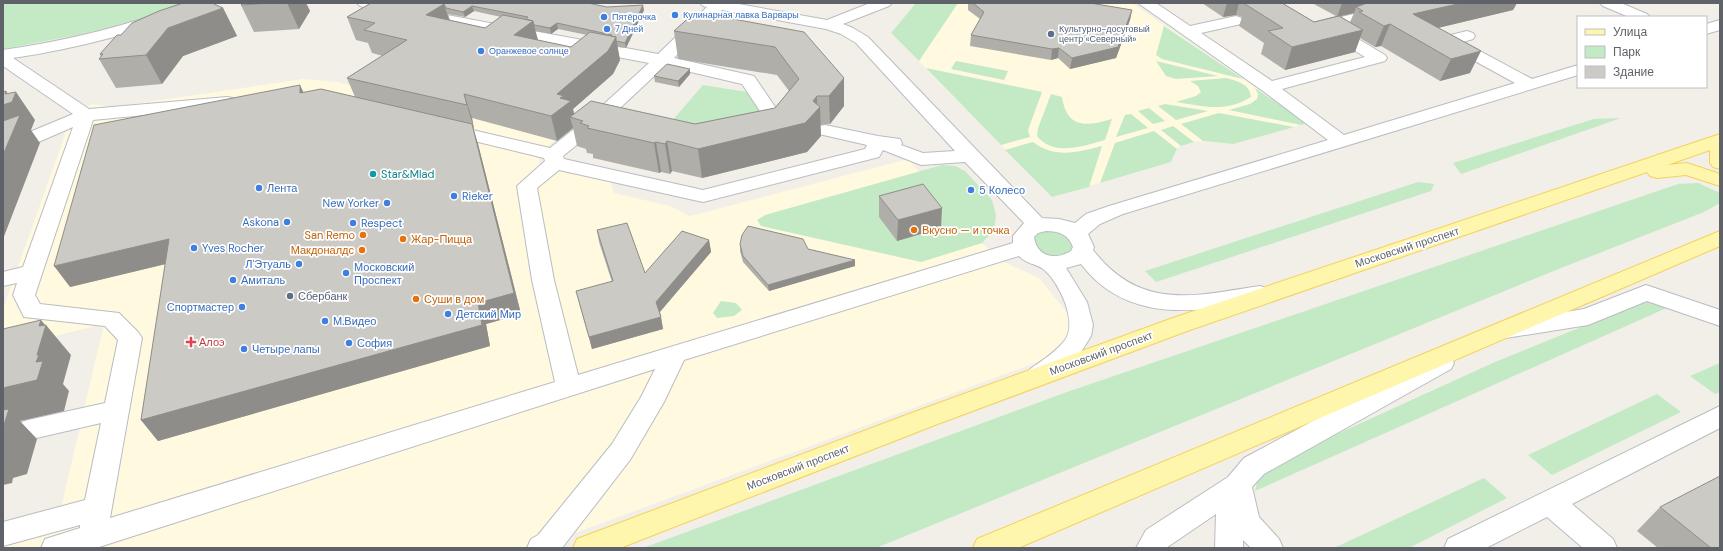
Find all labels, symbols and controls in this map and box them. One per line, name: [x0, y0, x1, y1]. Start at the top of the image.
place label: Кулинарная лавка Варвары: [683, 9, 799, 21]
marker: Кулинарная лавка Варвары: [670, 10, 680, 20]
place label: Пятёрочка: [612, 11, 656, 23]
marker: Пятёрочка: [599, 12, 609, 22]
legend: [1577, 16, 1707, 88]
place label: 7 Дней: [615, 23, 643, 35]
place label: Культурно-досуговый центр «Северный»: [1059, 23, 1150, 45]
marker: 7 Дней: [602, 24, 612, 34]
text: Улица: [1613, 24, 1647, 40]
marker: Культурно-досуговый центр «Северный»: [1046, 29, 1056, 39]
text: Парк: [1613, 44, 1641, 60]
place label: Оранжевое солнце: [489, 45, 569, 57]
marker: Оранжевое солнце: [476, 46, 486, 56]
text: Здание: [1613, 64, 1654, 80]
place label: Star&Mlad: [381, 167, 435, 181]
marker: Star&Mlad: [368, 169, 378, 179]
place label: Лента: [267, 181, 298, 195]
marker: Лента: [254, 183, 264, 193]
place label: 5 Колесо: [979, 183, 1025, 197]
marker: 5 Колесо: [966, 185, 976, 195]
place label: Rieker: [462, 189, 493, 203]
marker: Rieker: [449, 191, 459, 201]
place label: New Yorker: [323, 196, 379, 210]
marker: New Yorker: [382, 198, 392, 208]
place label: Askona: [242, 215, 279, 229]
place label: Respect: [361, 216, 403, 230]
marker: Askona: [282, 217, 292, 227]
marker: Respect: [348, 218, 358, 228]
place label: Вкусно — и точка: [922, 223, 1010, 237]
street label: Московский проспект: [1353, 224, 1461, 270]
marker: Вкусно — и точка: [909, 225, 919, 235]
place label: San Remo: [305, 228, 355, 242]
marker: San Remo: [358, 230, 368, 240]
place label: Жар-Пицца: [411, 232, 473, 246]
marker: Жар-Пицца: [398, 234, 408, 244]
place label: Yves Rocher: [202, 241, 264, 255]
marker: Yves Rocher: [189, 243, 199, 253]
place label: Макдоналдс: [291, 243, 354, 257]
marker: Макдоналдс: [357, 245, 367, 255]
place label: Л'Этуаль: [245, 257, 291, 271]
marker: Л'Этуаль: [294, 259, 304, 269]
place label: Московский Проспект: [354, 260, 414, 287]
marker: Московский Проспект: [341, 268, 351, 278]
place label: Амиталь: [241, 273, 285, 287]
marker: Амиталь: [228, 275, 238, 285]
place label: Сбербанк: [298, 289, 348, 303]
marker: Сбербанк: [285, 291, 295, 301]
place label: Суши в дом: [424, 292, 484, 306]
marker: Суши в дом: [411, 294, 421, 304]
place label: Спортмастер: [167, 300, 234, 314]
marker: Спортмастер: [237, 302, 247, 312]
place label: Детский Мир: [456, 307, 521, 321]
marker: Детский Мир: [443, 309, 453, 319]
place label: М.Видео: [333, 314, 376, 328]
marker: М.Видео: [320, 316, 330, 326]
street label: Московский проспект: [1047, 328, 1155, 378]
place label: Алоэ: [199, 335, 225, 349]
place label: София: [357, 336, 392, 350]
marker: Алоэ: [186, 337, 196, 347]
marker: София: [344, 338, 354, 348]
place label: Четыре лапы: [252, 342, 320, 356]
marker: Четыре лапы: [239, 344, 249, 354]
street label: Московский проспект: [745, 441, 851, 493]

